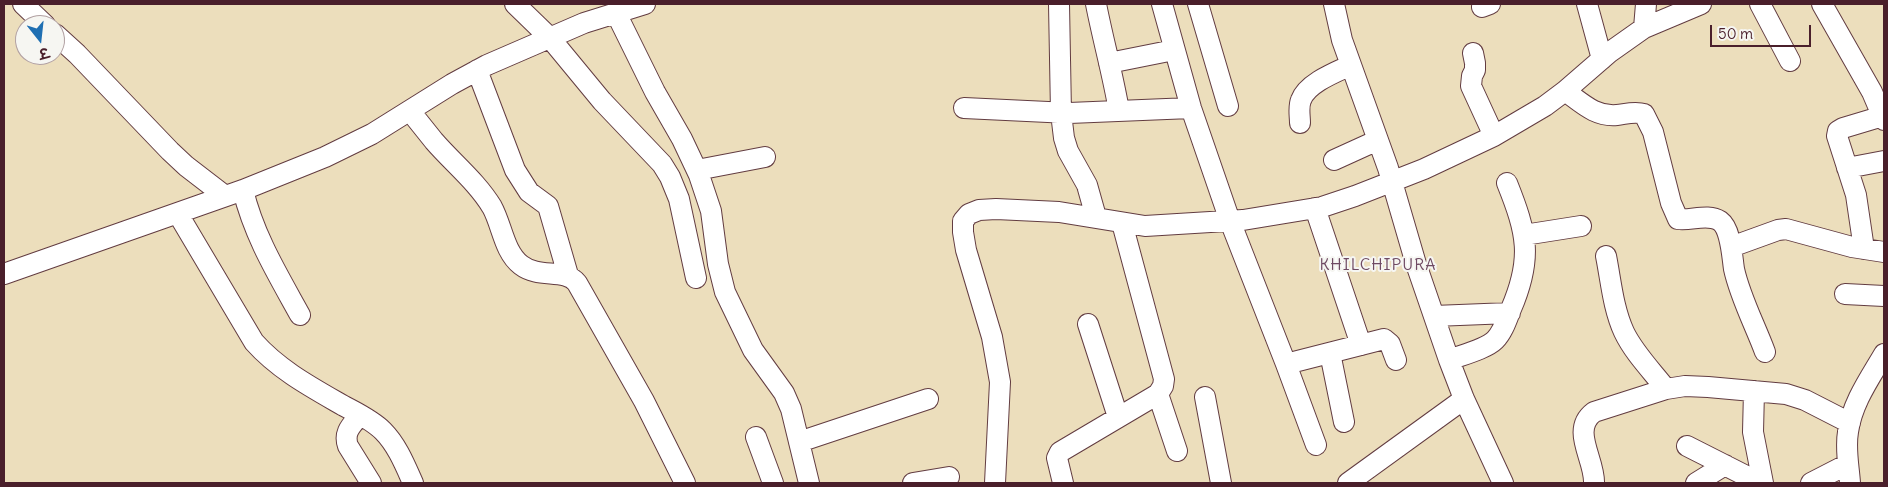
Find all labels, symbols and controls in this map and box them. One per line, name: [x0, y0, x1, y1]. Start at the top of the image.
north arrow: [15, 15, 65, 65]
scale bar: [1713, 15, 1814, 47]
text: 50 m: [1718, 24, 1753, 43]
text: उ: [37, 44, 51, 63]
district label: KHILCHIPURA: [1318, 255, 1438, 275]

